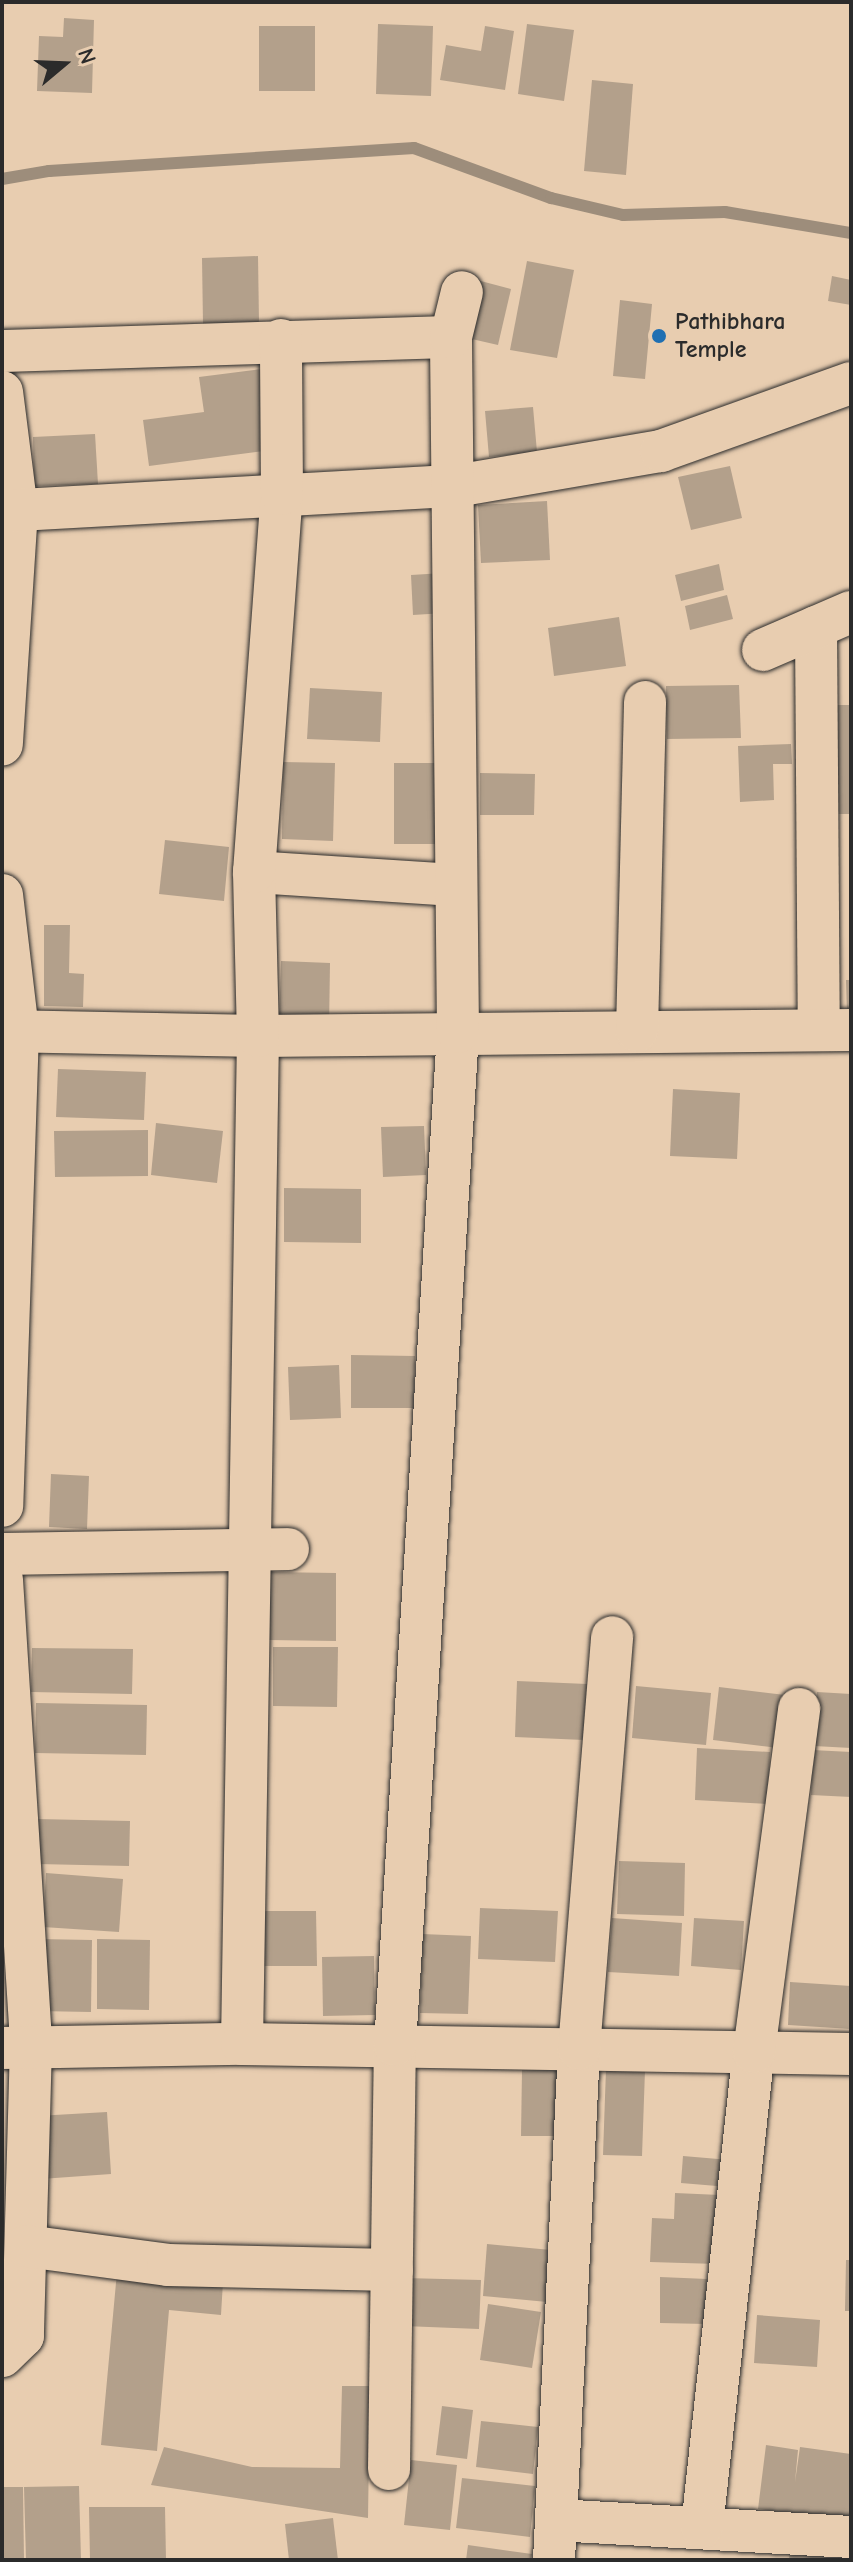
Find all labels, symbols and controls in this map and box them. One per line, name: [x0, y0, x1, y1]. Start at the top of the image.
north arrow: [24, 24, 104, 104]
text: N: [72, 45, 101, 67]
place label: Pathibhara Temple: [675, 308, 785, 364]
marker: Pathibhara Temple: [650, 327, 668, 345]

